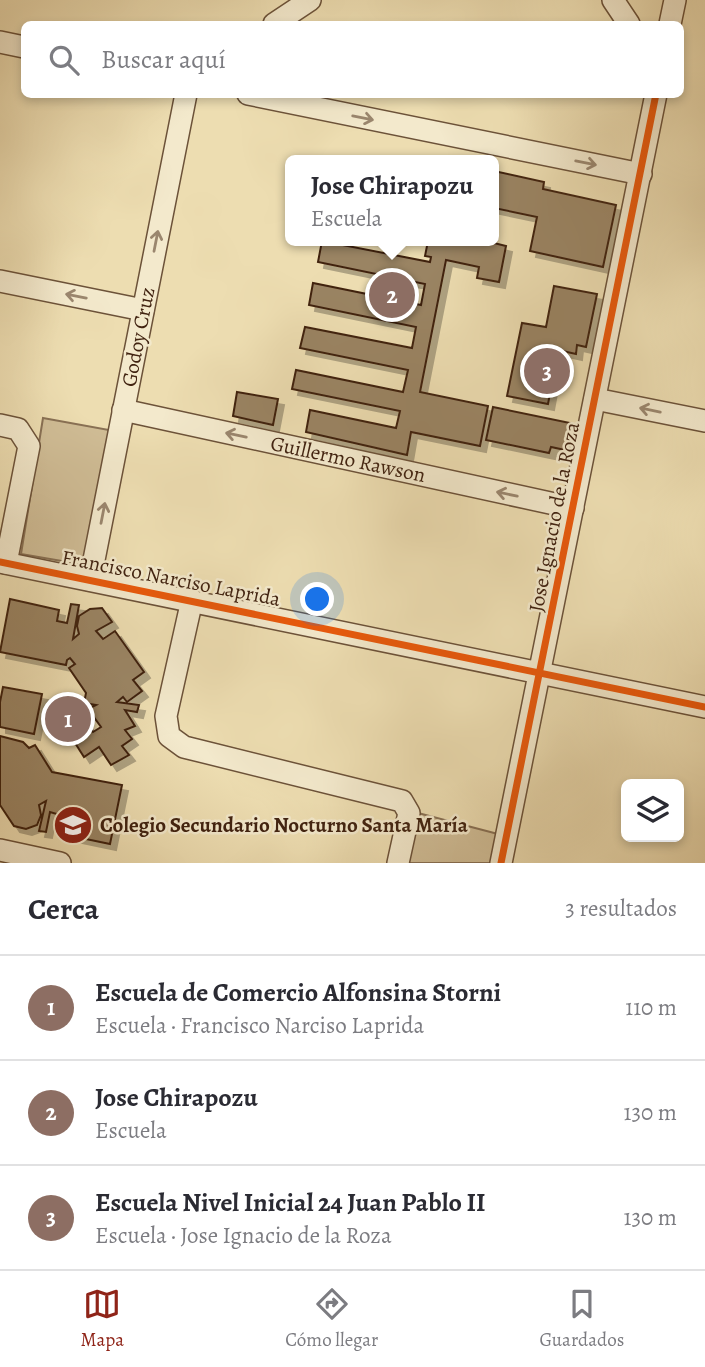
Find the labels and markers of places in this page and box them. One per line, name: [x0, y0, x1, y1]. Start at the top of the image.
pin: 2: [369, 269, 415, 321]
pin: 3: [524, 345, 570, 397]
pin: 1: [45, 693, 91, 745]
school or university icon: Colegio Secundario Nocturno Santa María: [52, 804, 94, 846]
place label: Colegio Secundario Nocturno Santa María: [100, 811, 469, 839]

